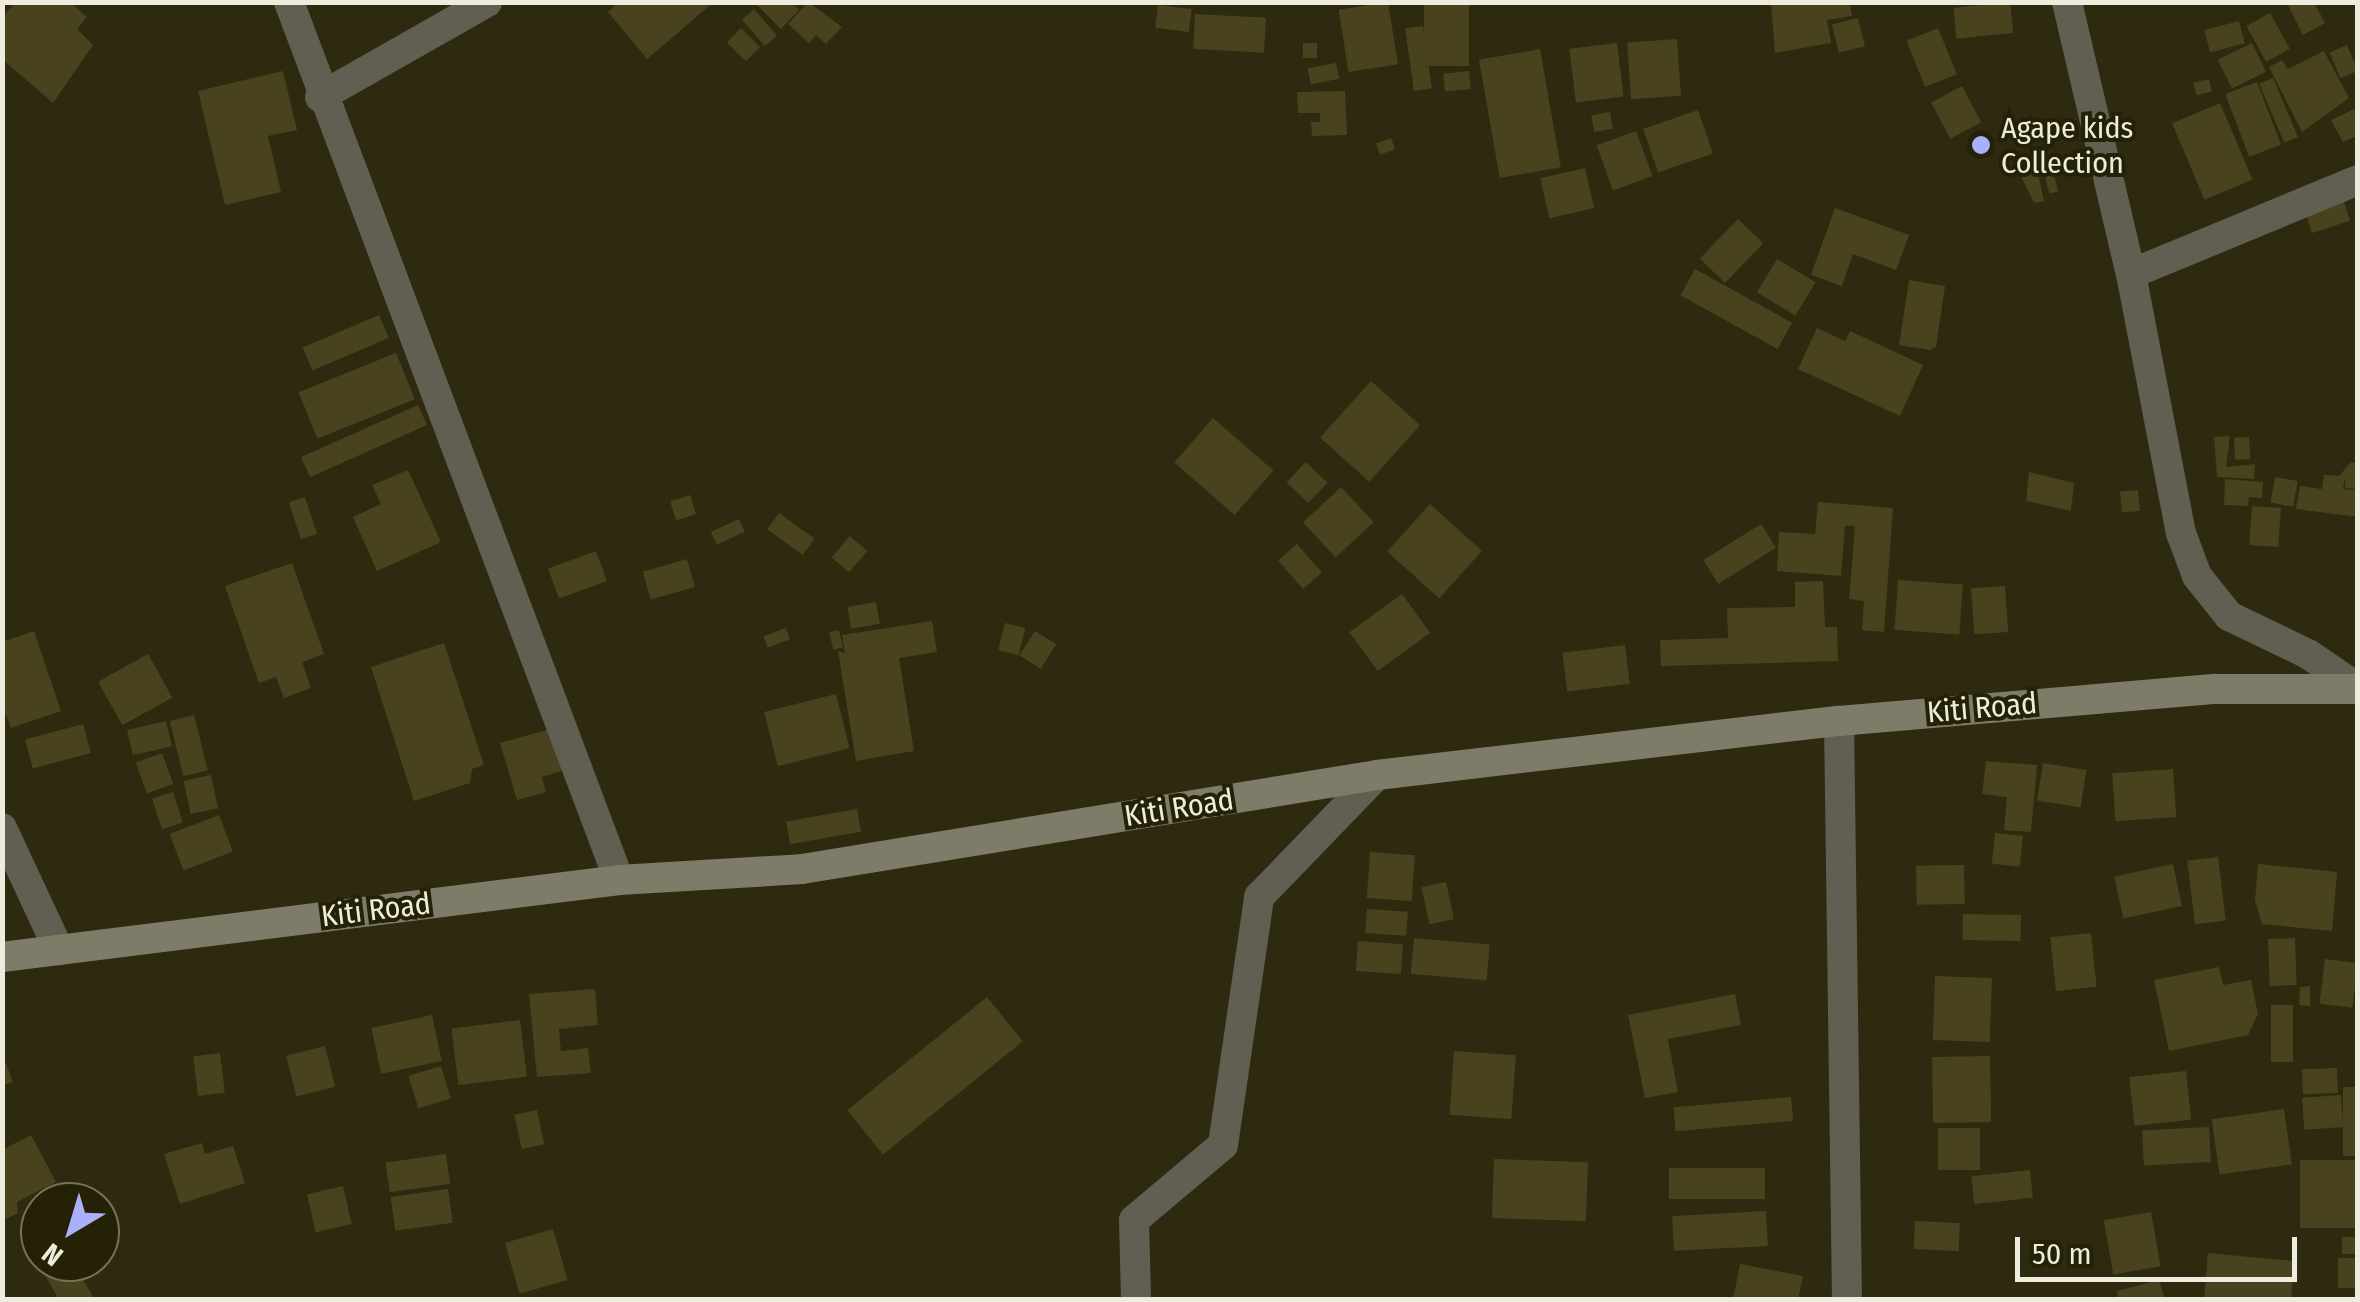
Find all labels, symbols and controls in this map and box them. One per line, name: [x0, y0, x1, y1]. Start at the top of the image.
place label: Agape kids Collection: [2001, 110, 2133, 180]
marker: Agape kids Collection: [1970, 134, 1992, 156]
street label: Kiti Road: [1926, 685, 2038, 731]
street label: Kiti Road: [1122, 782, 1236, 834]
street label: Kiti Road: [319, 885, 433, 935]
north arrow: [20, 1182, 120, 1282]
scale bar: [2020, 1217, 2302, 1279]
text: N: [36, 1236, 69, 1273]
text: 50 m: [2032, 1236, 2092, 1272]

